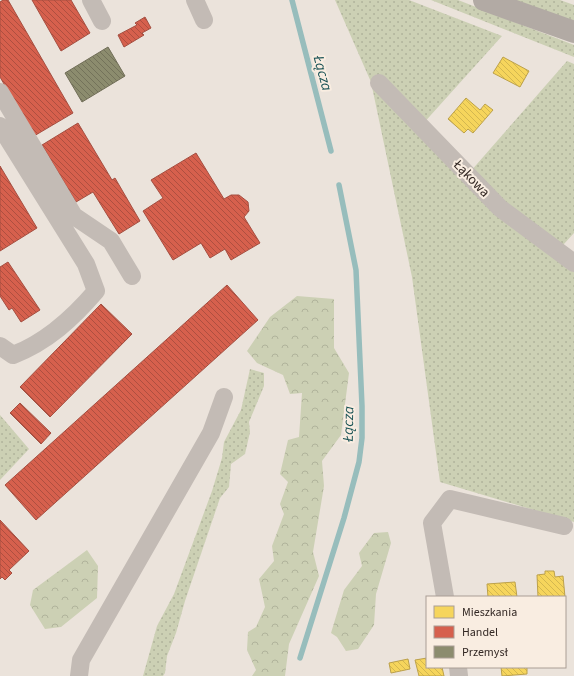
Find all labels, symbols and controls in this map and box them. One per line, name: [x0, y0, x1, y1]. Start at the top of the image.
water label: Łącza: [308, 52, 337, 93]
street label: Łąkowa: [448, 155, 494, 202]
water label: Łącza: [338, 406, 359, 443]
legend: [426, 596, 566, 668]
text: Mieszkania: [462, 604, 517, 621]
text: Handel: [462, 624, 498, 641]
text: Przemysł: [462, 644, 508, 661]

